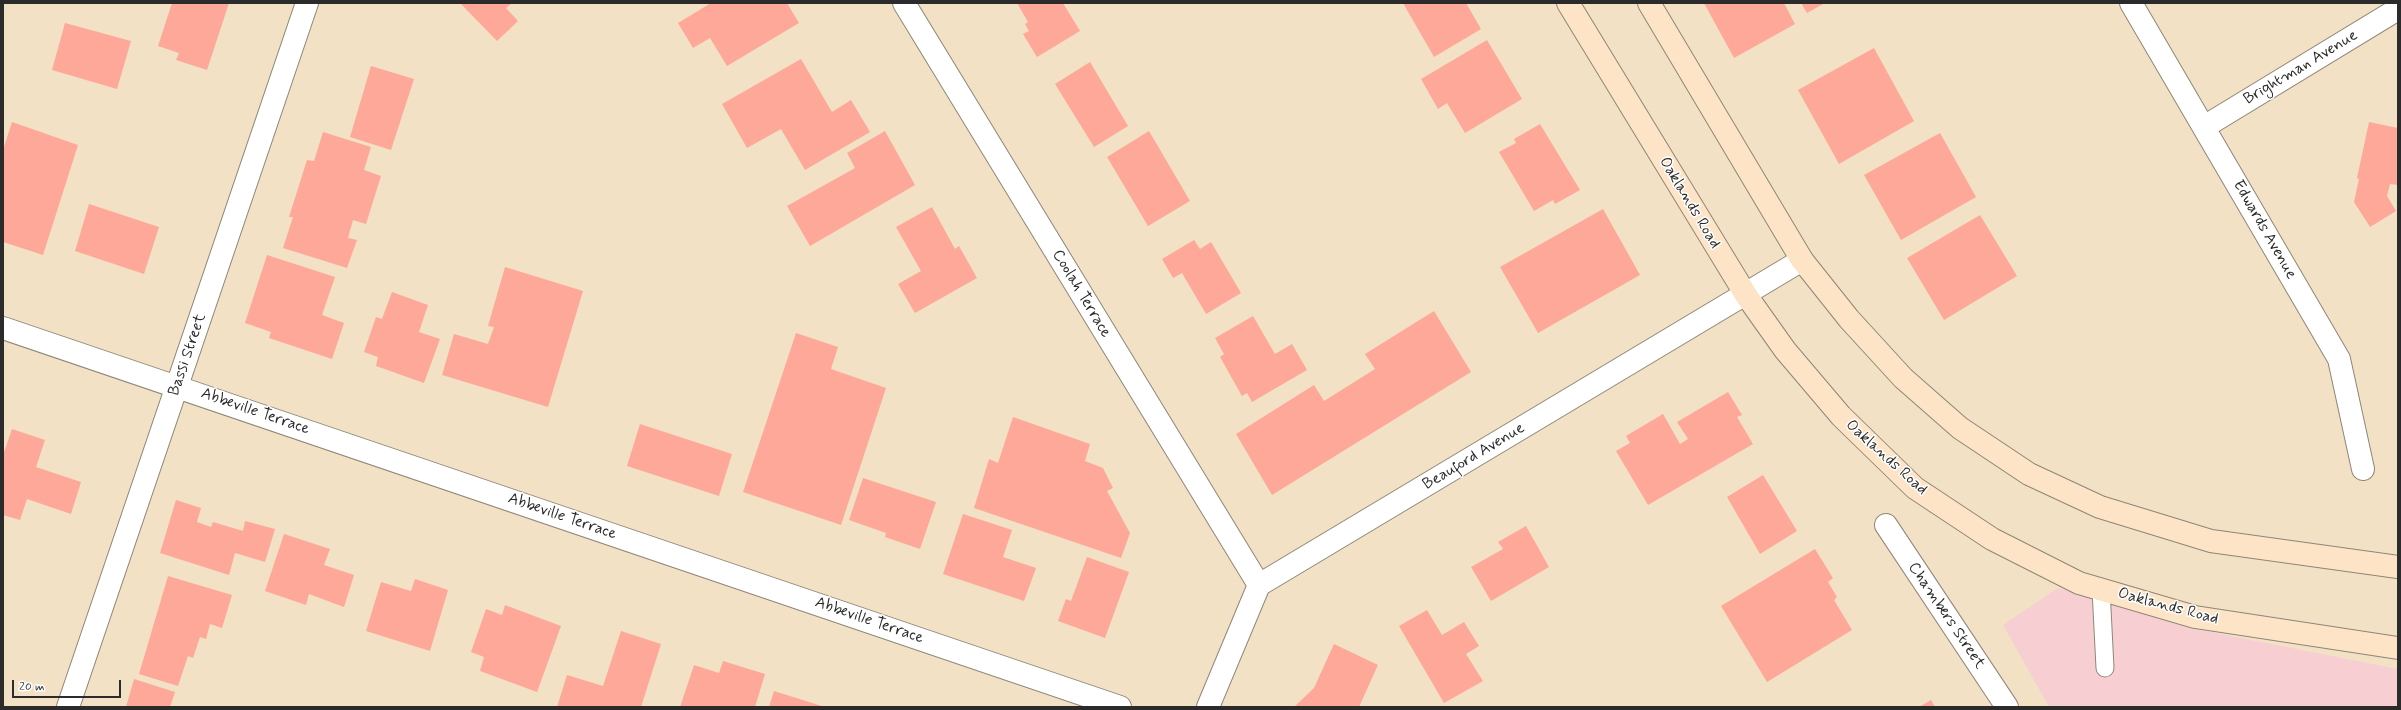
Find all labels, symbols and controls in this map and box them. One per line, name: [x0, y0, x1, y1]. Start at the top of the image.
street label: Brightman Avenue: [2241, 26, 2361, 110]
street label: Oaklands Road: [1654, 154, 1724, 252]
street label: Edwards Avenue: [2228, 177, 2300, 283]
street label: Coolah Terrace: [1047, 247, 1115, 341]
street label: Bassi Street: [165, 311, 211, 399]
street label: Abbeville Terrace: [198, 384, 312, 440]
street label: Oaklands Road: [1841, 416, 1931, 500]
street label: Beauford Avenue: [1420, 419, 1528, 495]
street label: Abbeville Terrace: [505, 489, 619, 545]
street label: Chambers Street: [1903, 559, 1989, 673]
street label: Oaklands Road: [2116, 584, 2220, 630]
street label: Abbeville Terrace: [812, 593, 926, 649]
scale bar: [14, 672, 123, 698]
text: 20 m: [19, 679, 45, 695]

